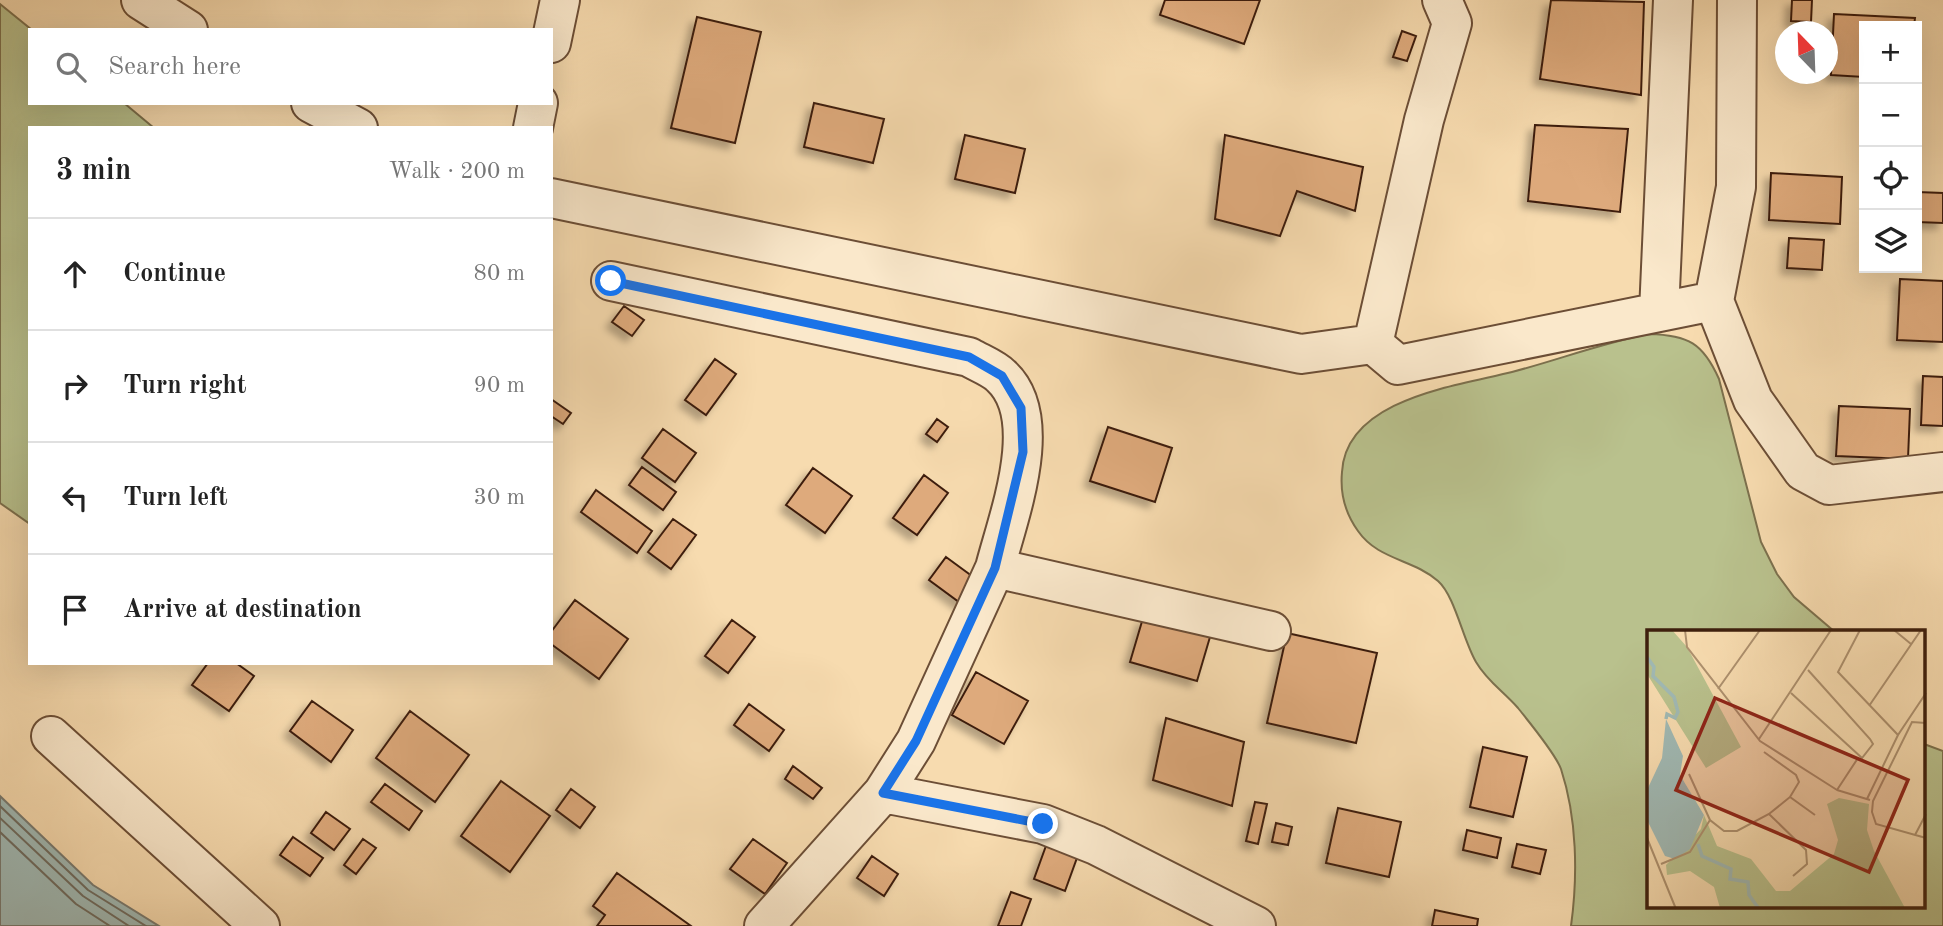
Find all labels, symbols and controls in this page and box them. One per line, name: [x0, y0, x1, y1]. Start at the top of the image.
north arrow: [1775, 21, 1838, 84]
map controls: [1859, 21, 1922, 273]
button: +: [1859, 21, 1922, 84]
search box: [28, 28, 553, 105]
icon: search: [52, 48, 90, 86]
text: Search here: [108, 54, 241, 80]
button: −: [1859, 84, 1922, 147]
button: locate: [1859, 147, 1922, 210]
text: 3 min: [56, 156, 131, 186]
text: Walk · 200 m: [389, 160, 525, 183]
button: layers: [1859, 210, 1922, 273]
icon: ahead: [56, 255, 94, 293]
text: Continue: [123, 261, 226, 287]
text: 80 m: [474, 262, 525, 285]
route start: [595, 265, 626, 296]
icon: right: [56, 367, 94, 405]
text: Turn right: [123, 373, 246, 399]
text: 90 m: [474, 374, 525, 397]
icon: left: [56, 479, 94, 517]
text: Turn left: [123, 485, 228, 511]
text: 30 m: [474, 486, 525, 509]
icon: arrive: [56, 591, 94, 629]
text: Arrive at destination: [123, 597, 362, 623]
inset map: [1647, 630, 1926, 908]
route end: [1027, 808, 1058, 839]

